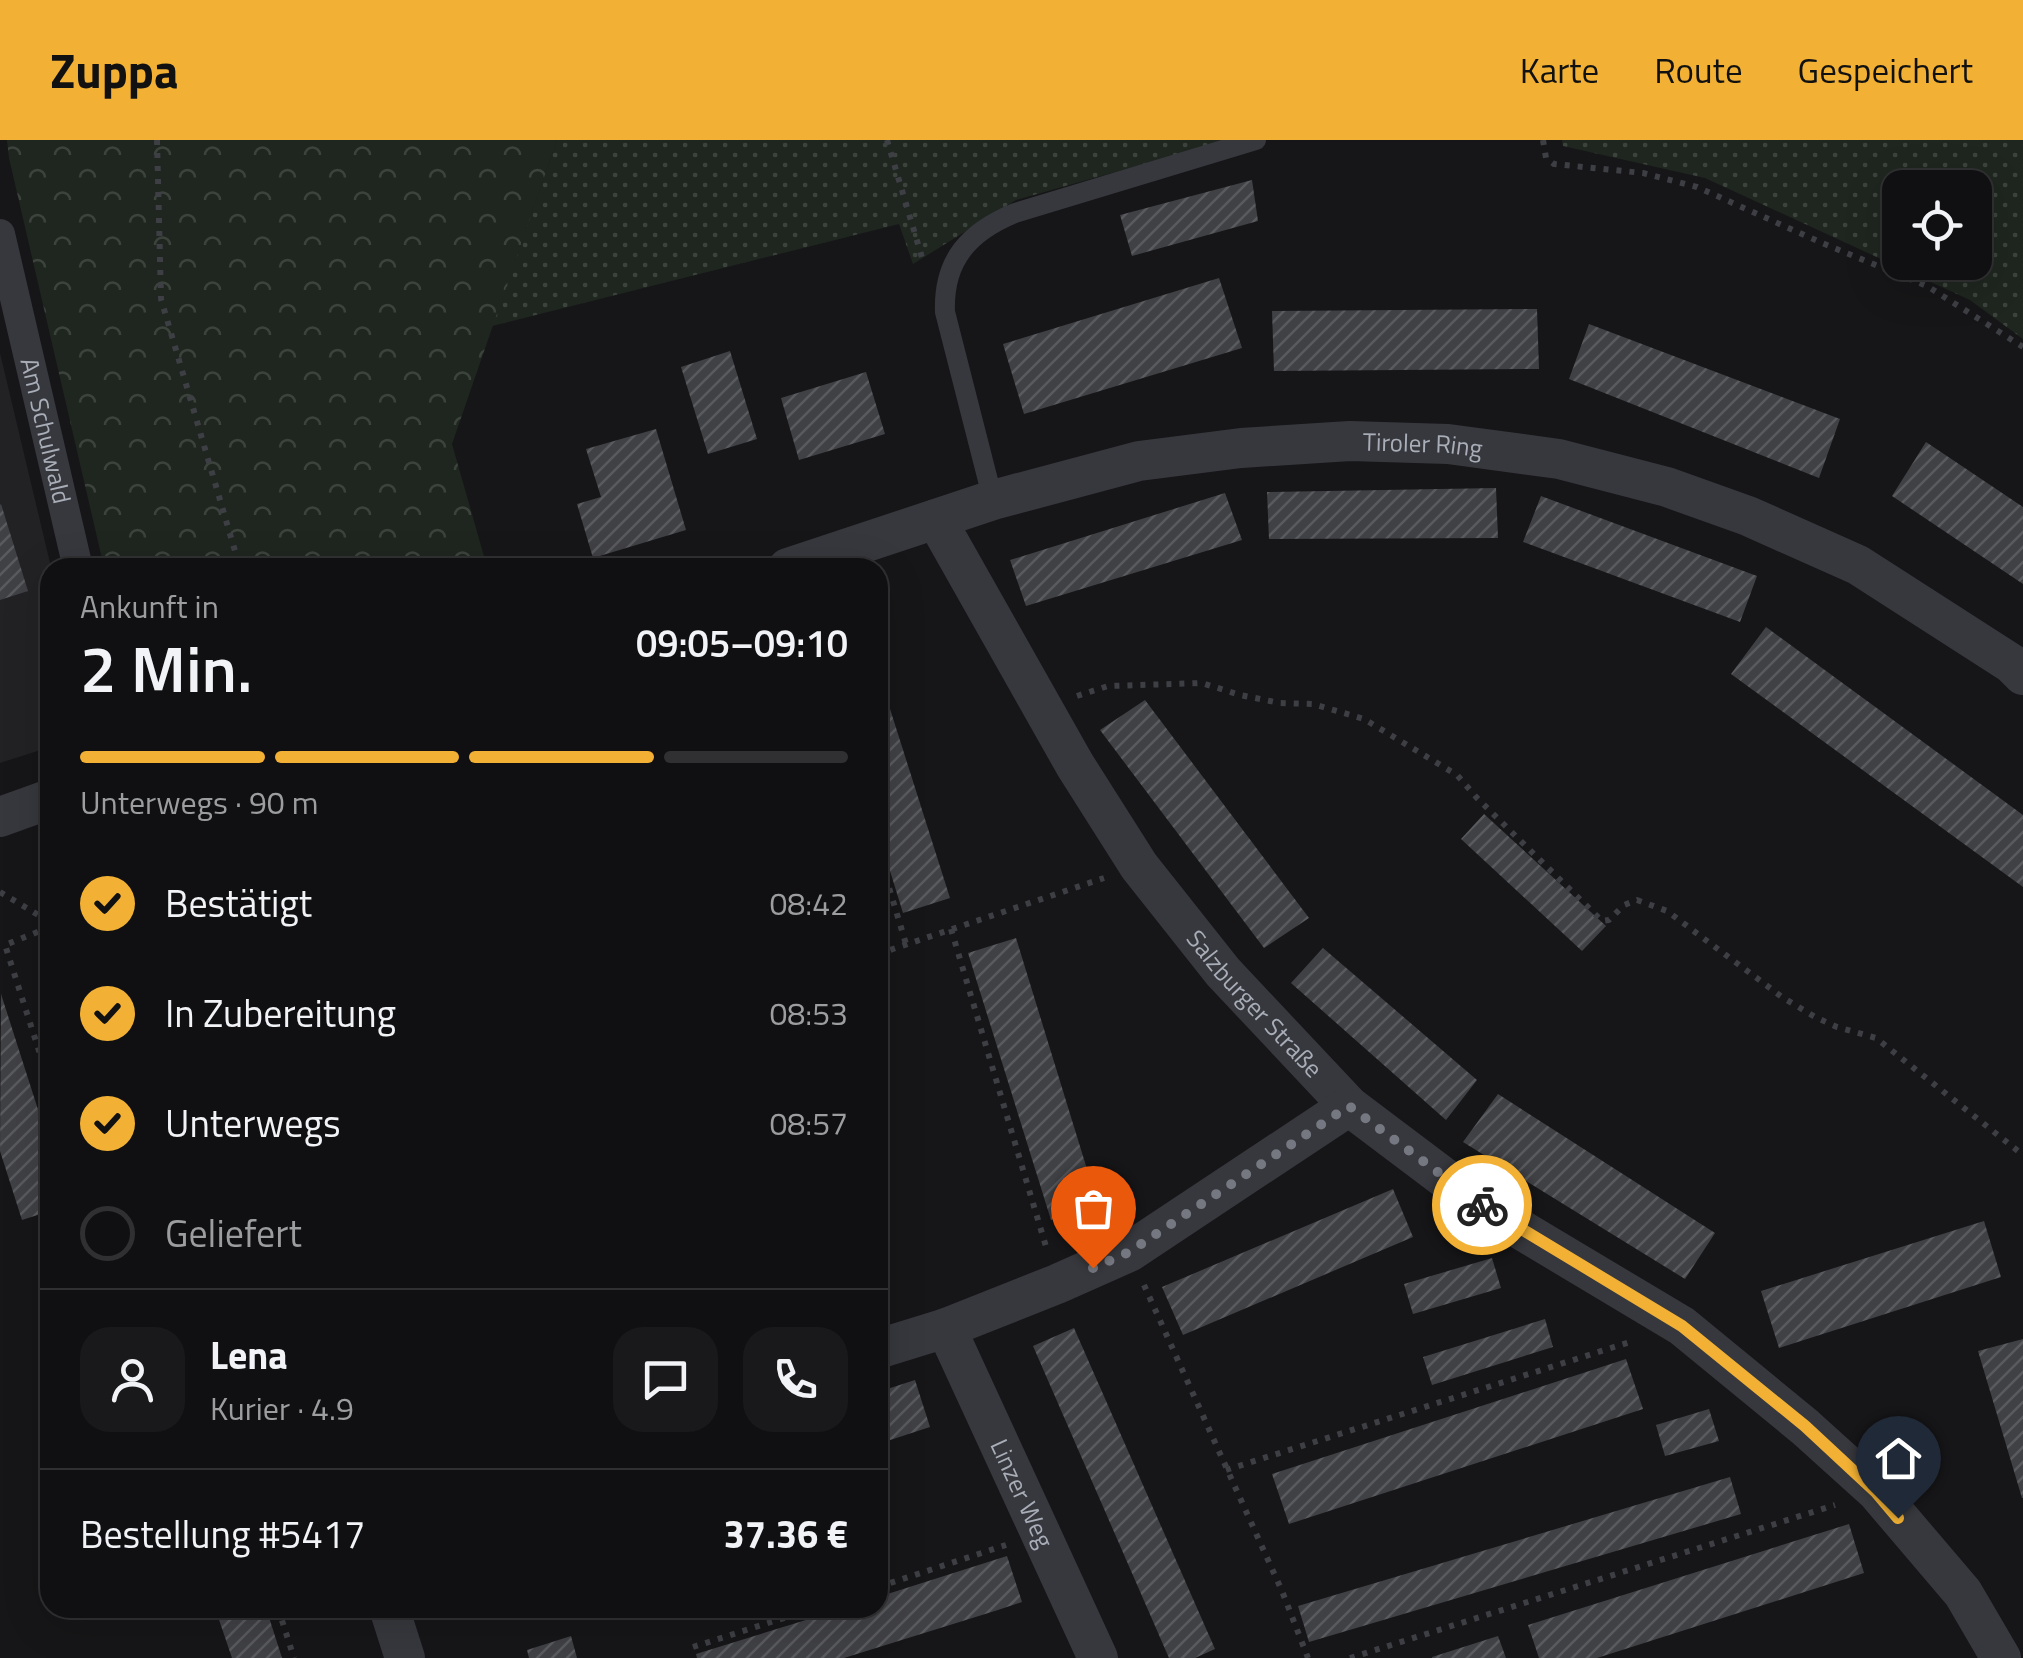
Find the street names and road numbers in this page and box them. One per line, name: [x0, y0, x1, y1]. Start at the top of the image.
street label: Am Schulwald: [11, 354, 81, 507]
street label: Tiroler Ring: [1362, 422, 1485, 468]
street label: Salzburger Straße: [1177, 921, 1332, 1086]
street label: Linzer Weg: [981, 1433, 1064, 1554]

